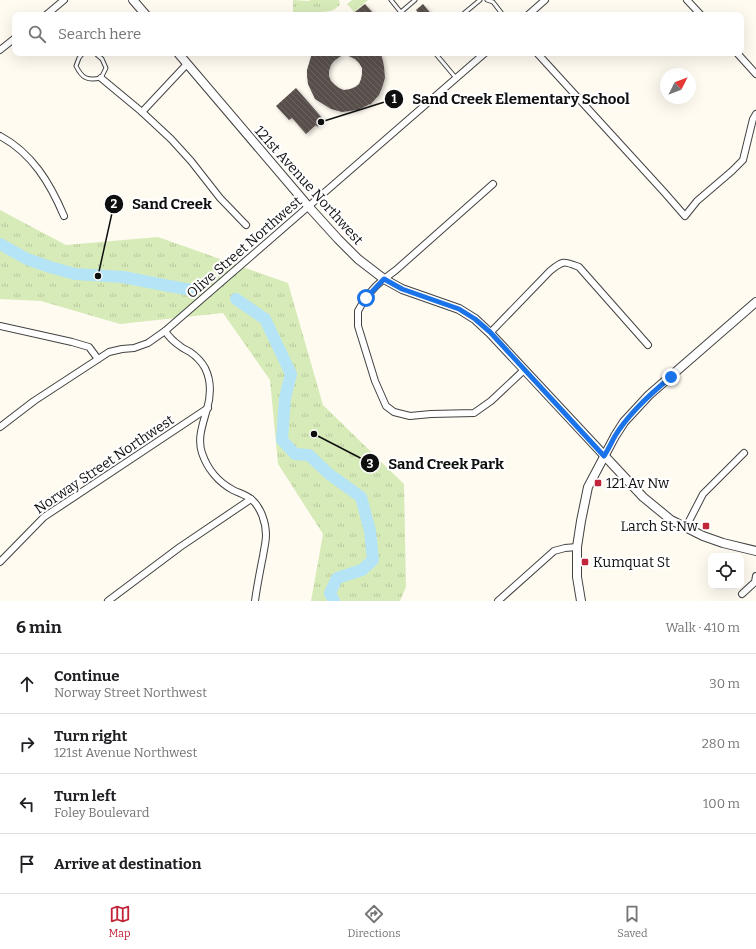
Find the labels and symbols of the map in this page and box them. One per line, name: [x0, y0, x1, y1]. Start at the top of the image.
north arrow: [660, 68, 696, 104]
callout: Sand Creek Elementary School: [384, 86, 637, 113]
text: Sand Creek Elementary School: [412, 90, 630, 108]
text: 1: [391, 92, 397, 106]
street label: 121st Avenue Northwest: [251, 122, 367, 248]
callout: Sand Creek: [104, 190, 220, 217]
street label: Olive Street Northwest: [183, 193, 305, 302]
text: Sand Creek: [132, 195, 212, 213]
text: 2: [111, 197, 118, 211]
route start: [357, 289, 375, 307]
route end: [662, 368, 680, 386]
street label: Norway Street Northwest: [31, 411, 177, 517]
callout: Sand Creek Park: [360, 450, 512, 477]
text: Sand Creek Park: [388, 455, 504, 473]
text: 3: [367, 457, 374, 471]
place label: 121 Av Nw: [606, 475, 670, 492]
marker: 121 Av Nw: [593, 478, 603, 488]
place label: Larch St Nw: [620, 518, 699, 535]
marker: Larch St Nw: [701, 521, 711, 531]
place label: Kumquat St: [593, 554, 670, 571]
marker: Kumquat St: [580, 557, 590, 567]

